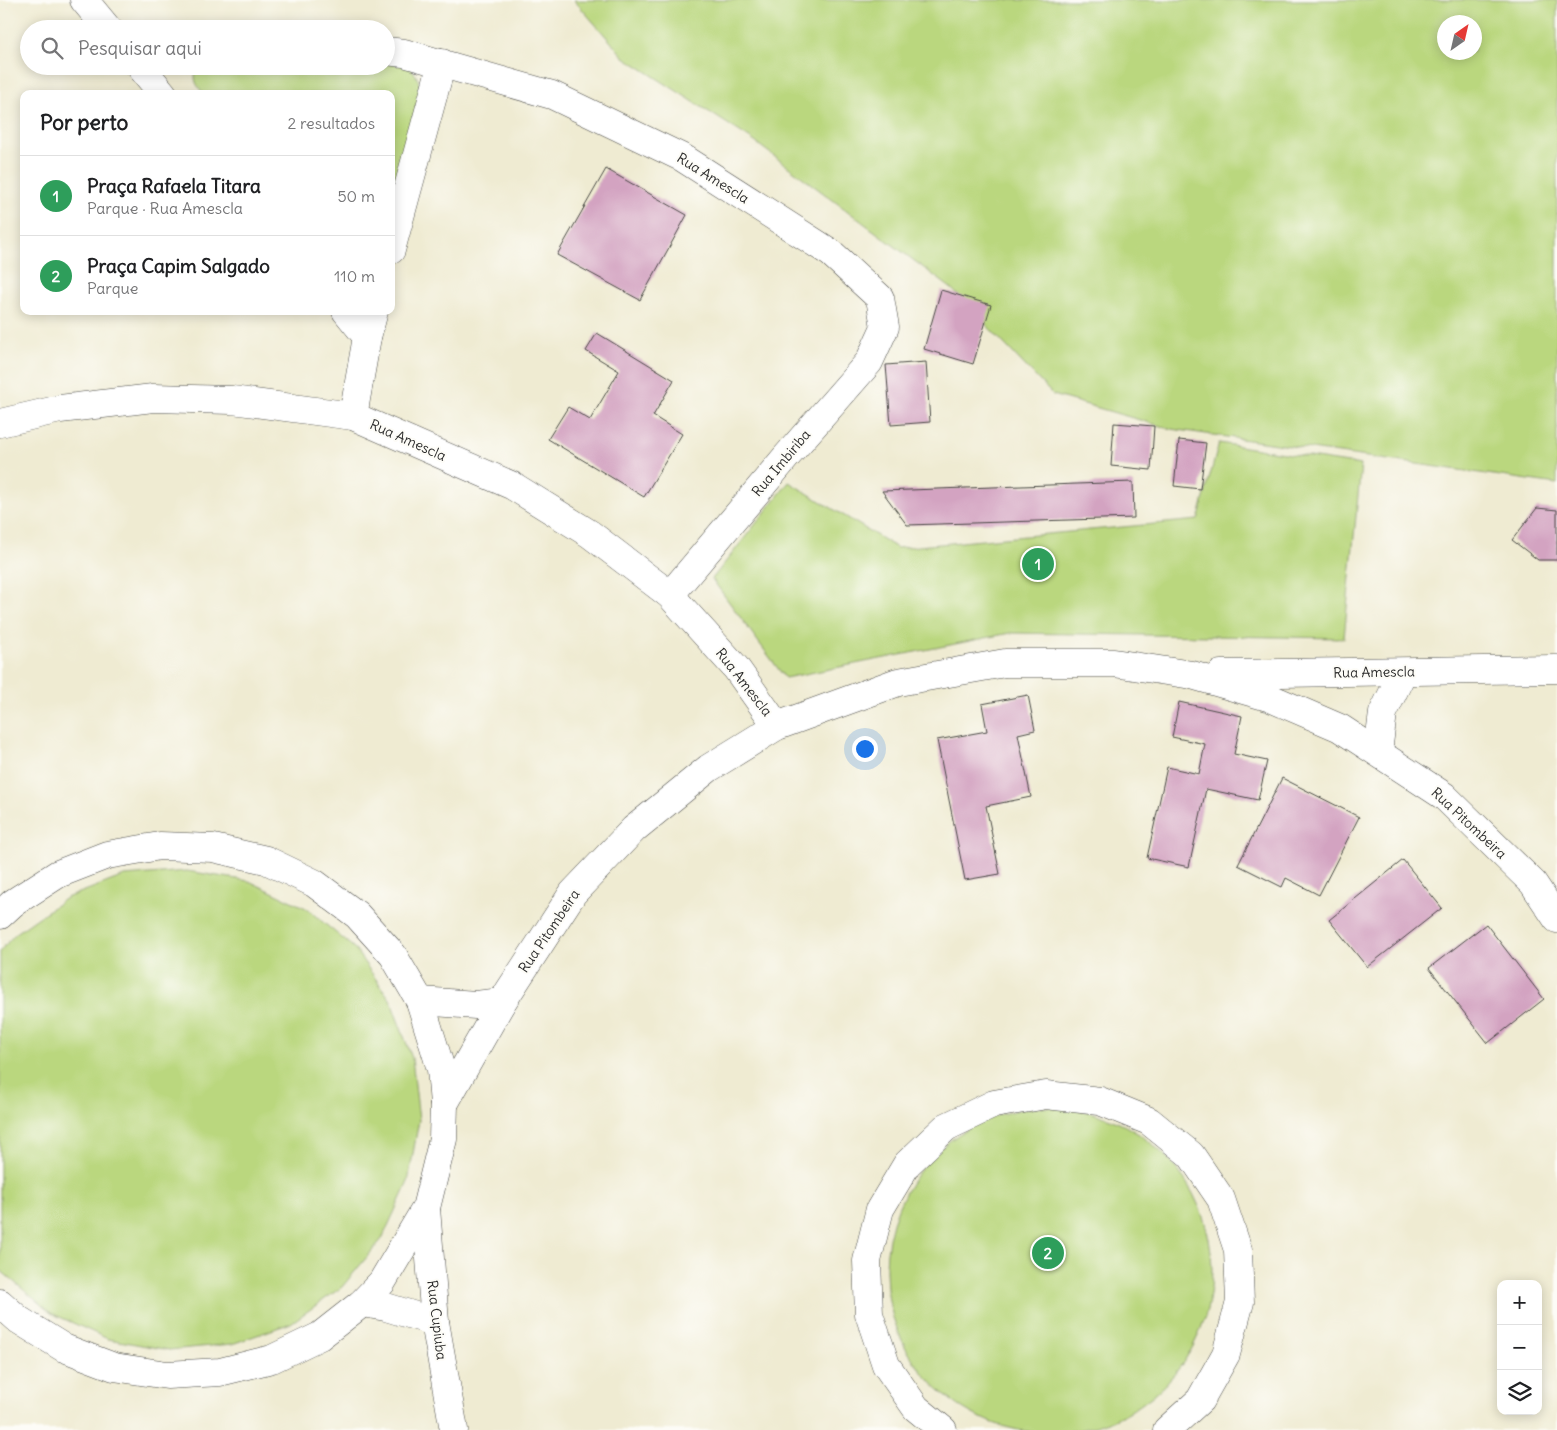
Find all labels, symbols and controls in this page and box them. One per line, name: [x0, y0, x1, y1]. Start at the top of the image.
north arrow: [1437, 15, 1482, 60]
search box: [20, 20, 395, 75]
icon: search: [38, 34, 66, 62]
text: Pesquisar aqui: [78, 36, 202, 60]
text: Por perto: [40, 109, 128, 136]
text: 2 resultados: [287, 113, 375, 133]
street label: Rua Amescla: [674, 149, 752, 207]
text: Praça Rafaela Titara: [87, 174, 261, 198]
text: 1: [53, 186, 59, 206]
text: 50 m: [337, 186, 375, 206]
text: Parque · Rua Amescla: [87, 198, 243, 218]
text: Praça Capim Salgado: [87, 254, 270, 278]
text: 2: [52, 266, 60, 286]
text: 110 m: [334, 266, 375, 286]
text: Parque: [87, 278, 138, 298]
street label: Rua Amescla: [367, 415, 449, 465]
street label: Rua Imbiriba: [748, 426, 814, 500]
pin: 1: [1022, 545, 1054, 583]
street label: Rua Amescla: [712, 644, 776, 720]
street label: Rua Amescla: [1333, 662, 1415, 682]
your location: [852, 736, 878, 762]
street label: Rua Pitombeira: [1428, 783, 1510, 863]
street label: Rua Pitombeira: [515, 886, 583, 976]
pin: 2: [1032, 1234, 1064, 1272]
street label: Rua Cupiuba: [423, 1279, 451, 1361]
map controls: [1497, 1280, 1542, 1415]
button: +: [1497, 1280, 1542, 1325]
button: −: [1497, 1325, 1542, 1370]
button: layers: [1497, 1370, 1542, 1415]

